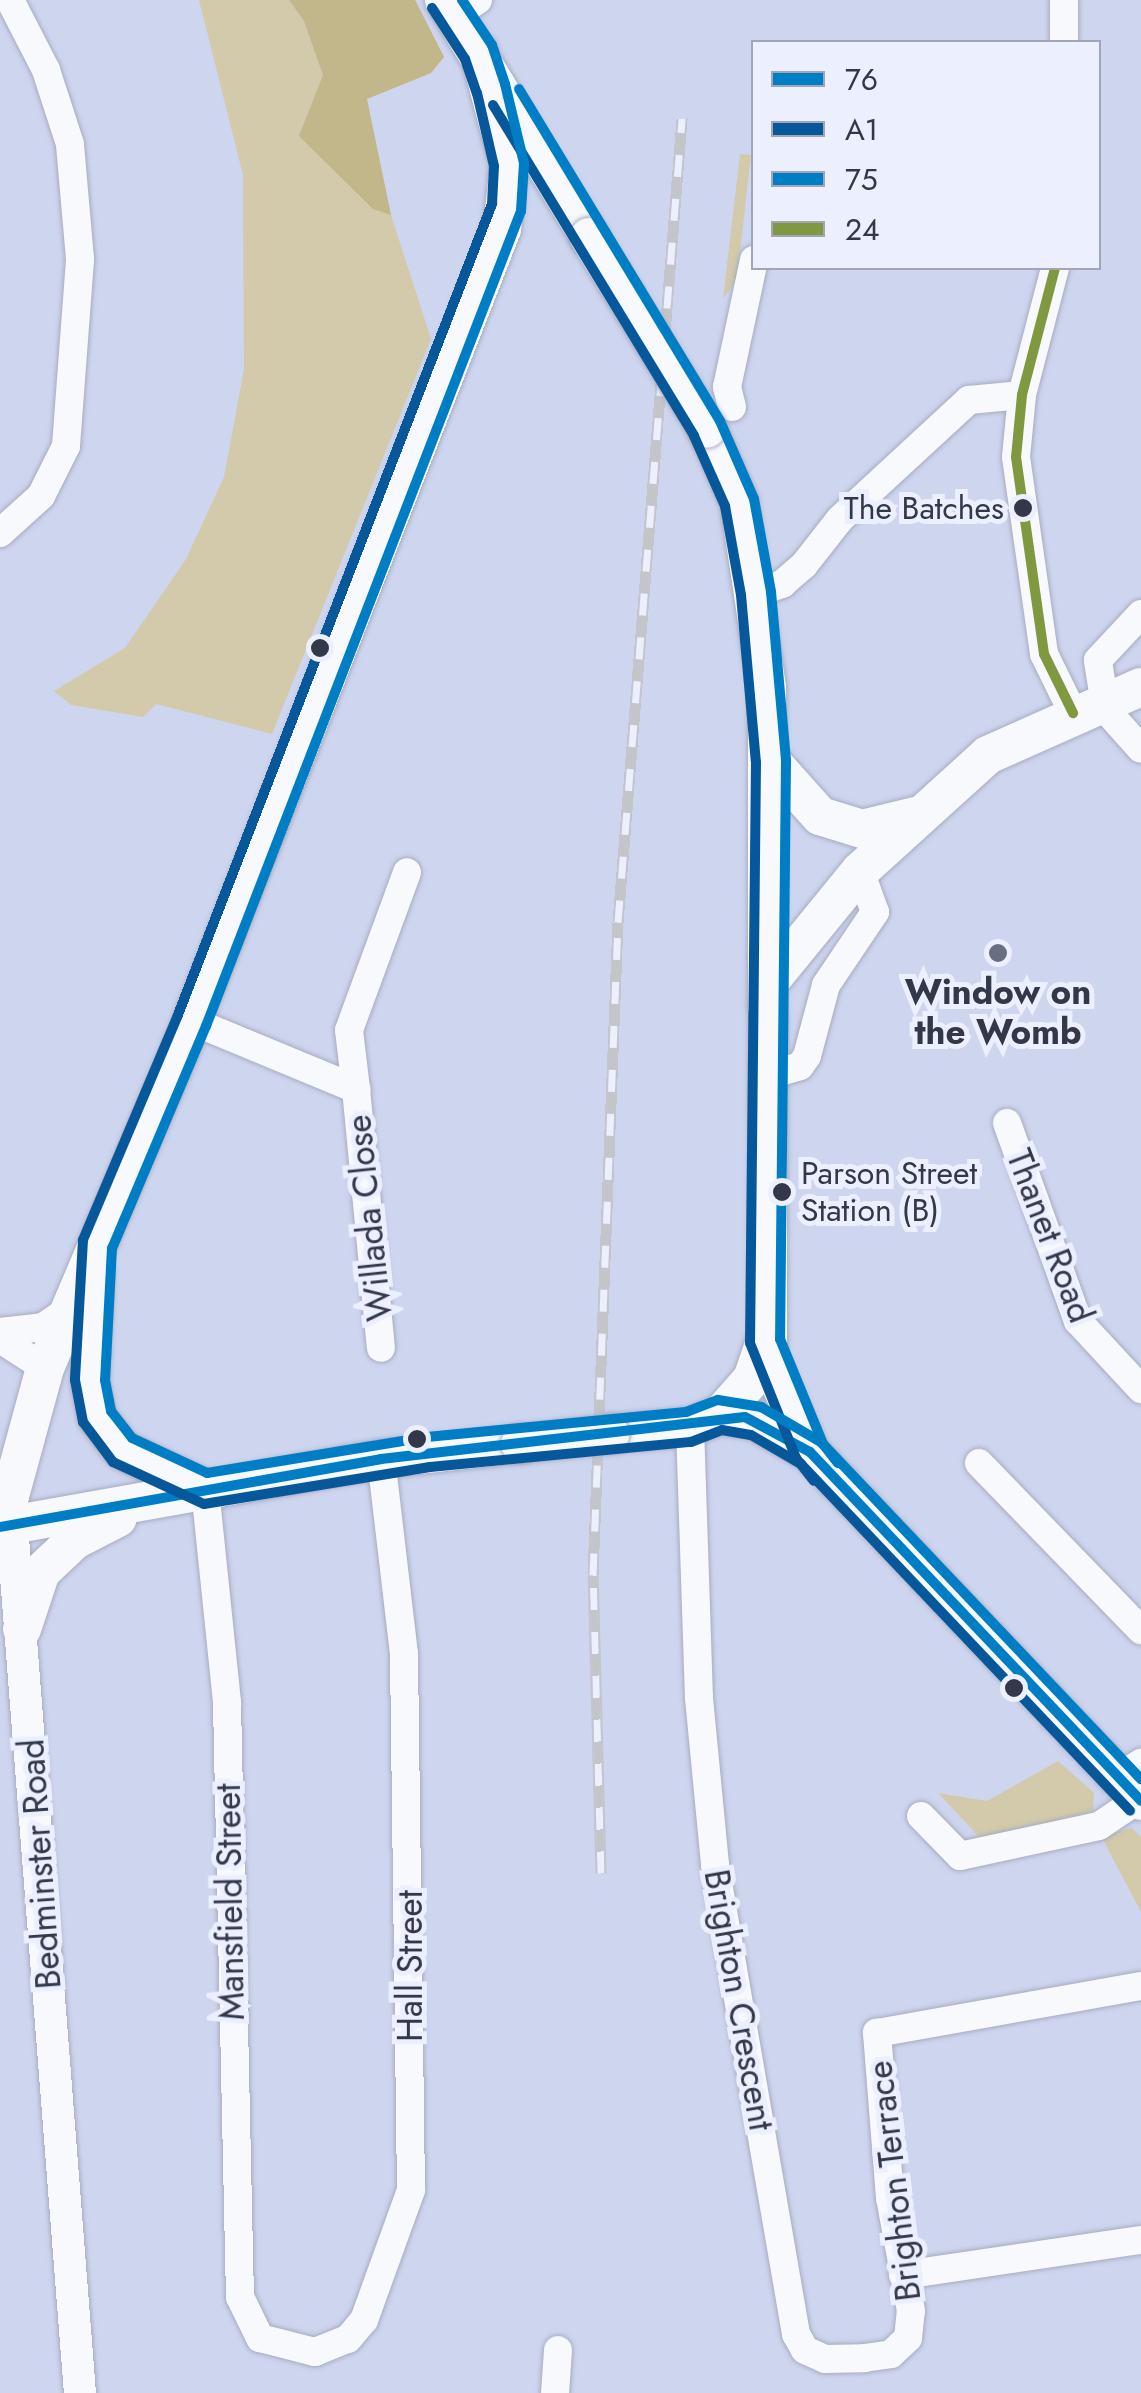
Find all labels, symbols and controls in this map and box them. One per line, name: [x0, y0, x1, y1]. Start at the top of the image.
legend: [751, 40, 1101, 270]
text: 76: [845, 58, 878, 101]
text: A1: [845, 108, 878, 151]
text: 75: [845, 158, 878, 201]
text: 24: [845, 208, 880, 251]
place label: The Batches: [844, 489, 1004, 527]
marker: The Batches: [1013, 498, 1033, 518]
unlabelled marker: [310, 638, 330, 658]
marker: Window on the Womb: [985, 940, 1011, 966]
place label: Window on the Womb: [905, 971, 1091, 1053]
street label: Willada Close: [337, 1113, 401, 1323]
street label: Thanet Road: [998, 1143, 1102, 1329]
place label: Parson Street Station (B): [801, 1155, 977, 1230]
marker: Parson Street Station (B): [772, 1182, 792, 1202]
unlabelled marker: [407, 1429, 427, 1449]
unlabelled marker: [1004, 1678, 1024, 1698]
street label: Bedminster Road: [10, 1737, 70, 1991]
street label: Mansfield Street: [207, 1783, 253, 2021]
street label: Brighton Crescent: [695, 1866, 783, 2134]
street label: Hall Street: [389, 1890, 431, 2042]
street label: Brighton Terrace: [858, 2058, 930, 2304]

